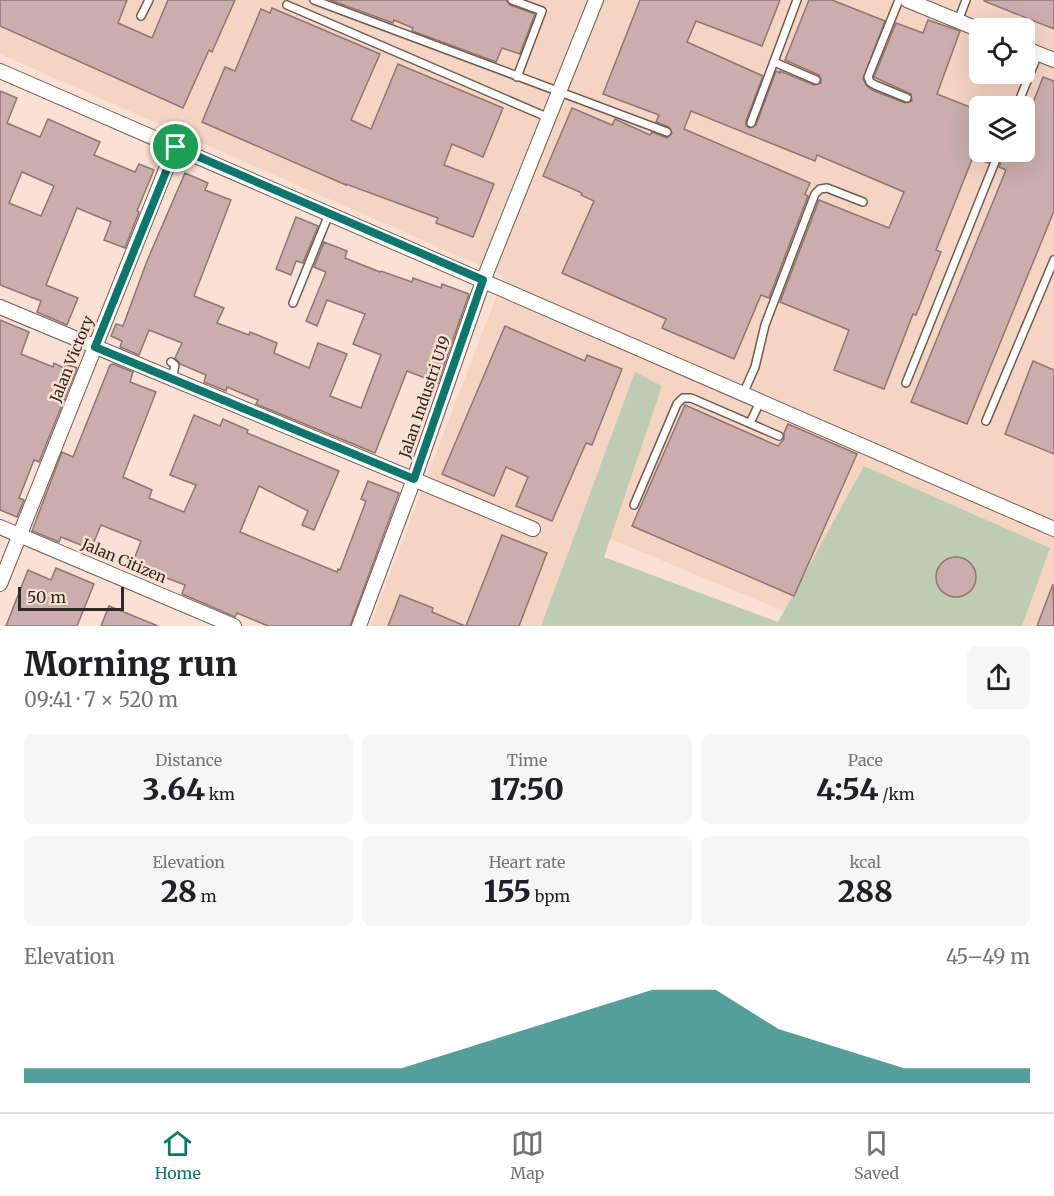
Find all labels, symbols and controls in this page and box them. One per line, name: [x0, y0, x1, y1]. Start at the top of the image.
map controls: [969, 18, 1035, 162]
button: locate: [969, 18, 1035, 84]
button: layers: [969, 96, 1035, 162]
pin: [150, 121, 201, 172]
icon: arrive: [159, 130, 192, 163]
street label: Jalan Victory: [45, 313, 98, 406]
street label: Jalan Industri U19: [394, 333, 454, 461]
street label: Jalan Citizen: [78, 534, 170, 587]
scale bar: [18, 584, 124, 612]
text: 50 m: [27, 587, 66, 607]
text: Morning run: [24, 644, 237, 685]
button: share: [967, 646, 1030, 709]
text: 09:41 · 7 × 520 m: [24, 687, 178, 712]
text: Distance: [155, 750, 222, 770]
text: Time: [507, 750, 547, 770]
text: Pace: [848, 750, 883, 770]
text: 3.64: [142, 770, 205, 808]
text: 17:50: [490, 770, 564, 808]
text: 4:54: [816, 770, 879, 808]
text: km: [205, 784, 235, 804]
text: /km: [879, 784, 915, 804]
text: Elevation: [152, 852, 225, 872]
text: Heart rate: [489, 852, 565, 872]
text: kcal: [850, 852, 881, 872]
text: 28: [161, 872, 197, 910]
text: 155: [484, 872, 531, 910]
text: 288: [838, 872, 893, 910]
text: m: [197, 886, 217, 906]
text: bpm: [531, 886, 570, 906]
text: Elevation: [24, 944, 115, 969]
text: 45–49 m: [946, 944, 1030, 969]
tab: Home: [155, 1127, 201, 1183]
tab: Map: [510, 1127, 544, 1183]
tab: Saved: [854, 1127, 899, 1183]

